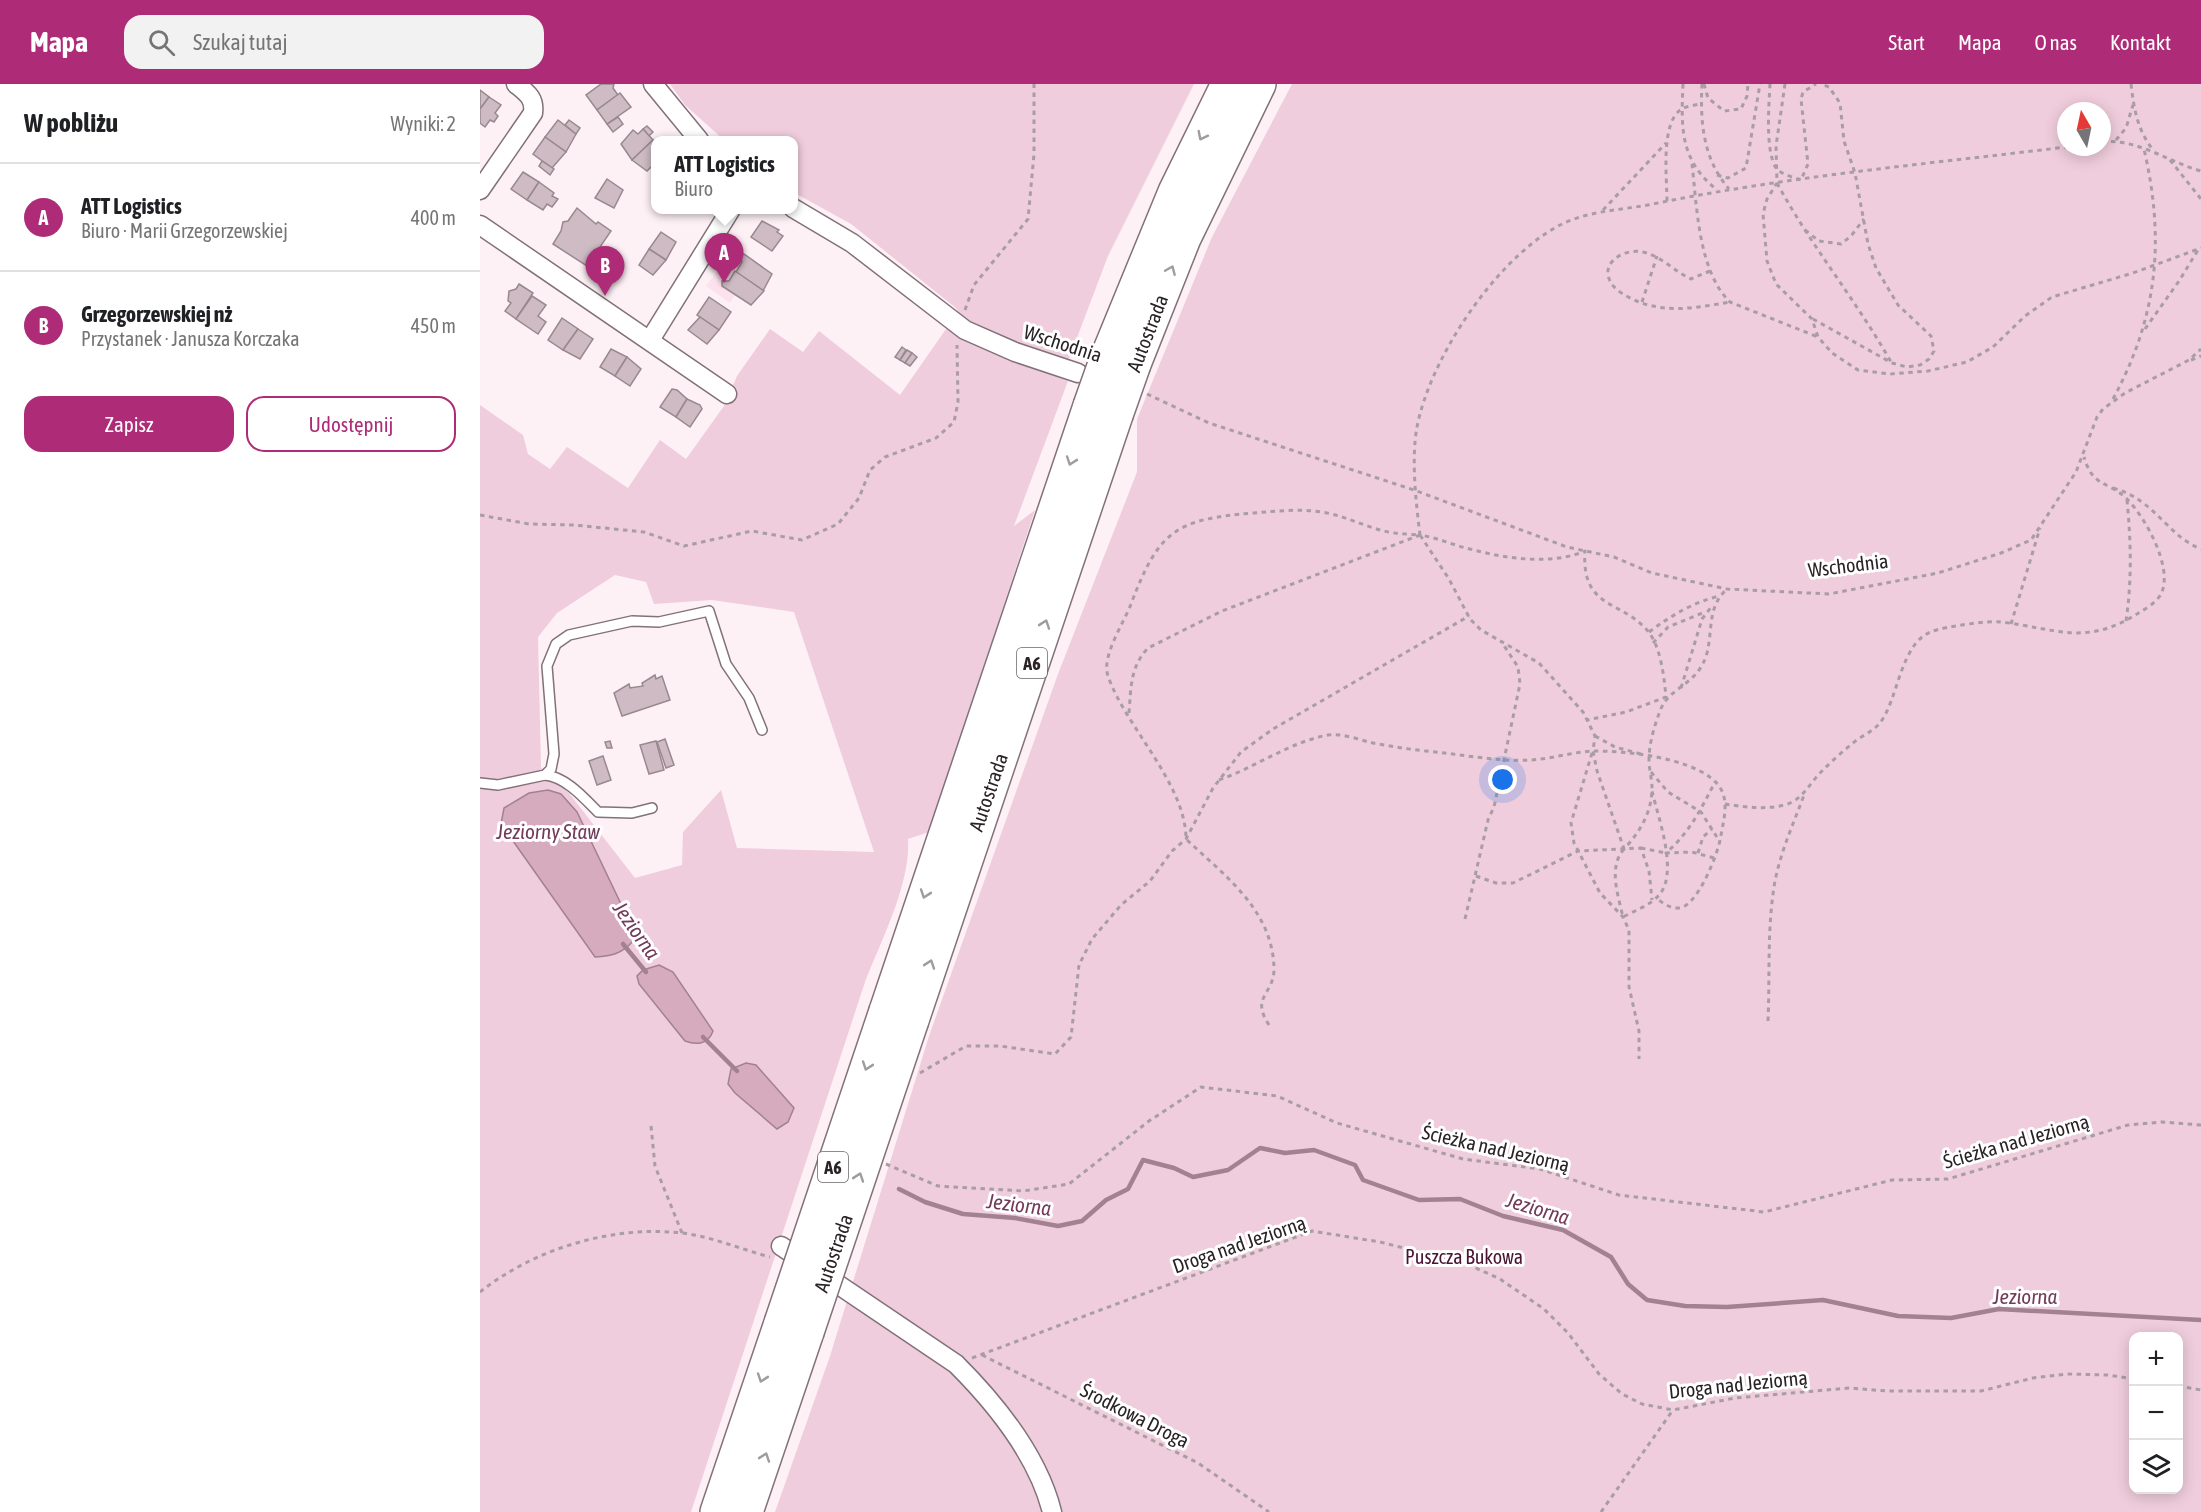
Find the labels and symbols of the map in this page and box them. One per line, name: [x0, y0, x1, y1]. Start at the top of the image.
north arrow: [2057, 102, 2111, 156]
one-way arrow: [1197, 130, 1209, 141]
pin: A: [704, 234, 744, 283]
pin: B: [586, 246, 624, 296]
one-way arrow: [1164, 266, 1176, 277]
street label: Autostrada: [1122, 291, 1172, 375]
street label: Wschodnia: [1021, 320, 1105, 366]
one-way arrow: [1066, 455, 1078, 466]
street label: Wschodnia: [1807, 549, 1889, 581]
one-way arrow: [1037, 619, 1050, 630]
road number: A6: [1017, 648, 1047, 678]
street label: Autostrada: [964, 750, 1012, 834]
your location: [1488, 765, 1517, 794]
water label: Jeziorny Staw: [495, 819, 600, 843]
one-way arrow: [920, 889, 932, 899]
water label: Jeziorna: [608, 896, 666, 964]
one-way arrow: [923, 959, 936, 970]
one-way arrow: [862, 1060, 874, 1071]
street label: Ścieżka nad Jeziorną: [1941, 1109, 2091, 1173]
street label: Ścieżka nad Jeziorną: [1420, 1120, 1572, 1176]
road number: A6: [818, 1152, 848, 1182]
one-way arrow: [851, 1172, 864, 1183]
water label: Jeziorna: [1503, 1187, 1573, 1229]
water label: Jeziorna: [984, 1188, 1053, 1220]
street label: Droga nad Jeziorną: [1169, 1210, 1309, 1278]
street label: Autostrada: [809, 1211, 857, 1295]
park label: Puszcza Bukowa: [1405, 1245, 1523, 1268]
water label: Jeziorna: [1992, 1284, 2058, 1308]
street label: Droga nad Jeziorną: [1667, 1365, 1809, 1403]
one-way arrow: [757, 1373, 769, 1383]
street label: Środkowa Droga: [1077, 1378, 1193, 1452]
one-way arrow: [757, 1452, 770, 1463]

